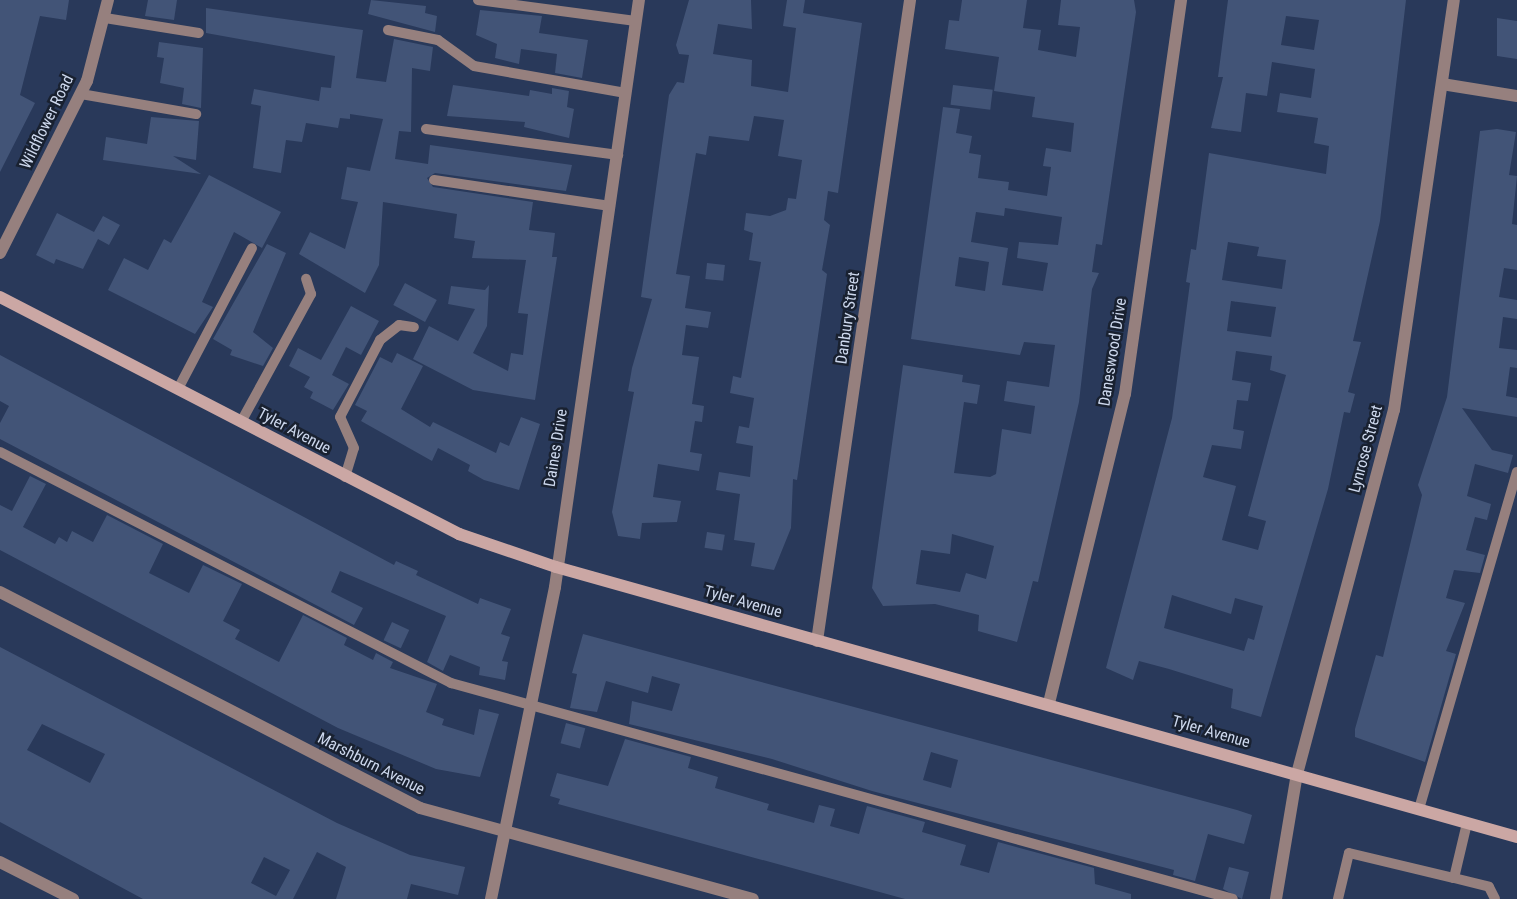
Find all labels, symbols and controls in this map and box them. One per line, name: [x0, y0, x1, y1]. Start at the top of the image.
street label: Wildflower Road: [16, 72, 78, 172]
street label: Danbury Street: [832, 271, 864, 365]
street label: Daneswood Drive: [1095, 297, 1131, 407]
street label: Lynrose Street: [1345, 403, 1387, 495]
street label: Tyler Avenue: [254, 404, 334, 458]
street label: Daines Drive: [540, 408, 572, 488]
street label: Tyler Avenue: [702, 582, 784, 622]
street label: Tyler Avenue: [1170, 712, 1252, 752]
street label: Marshburn Avenue: [314, 729, 428, 799]

